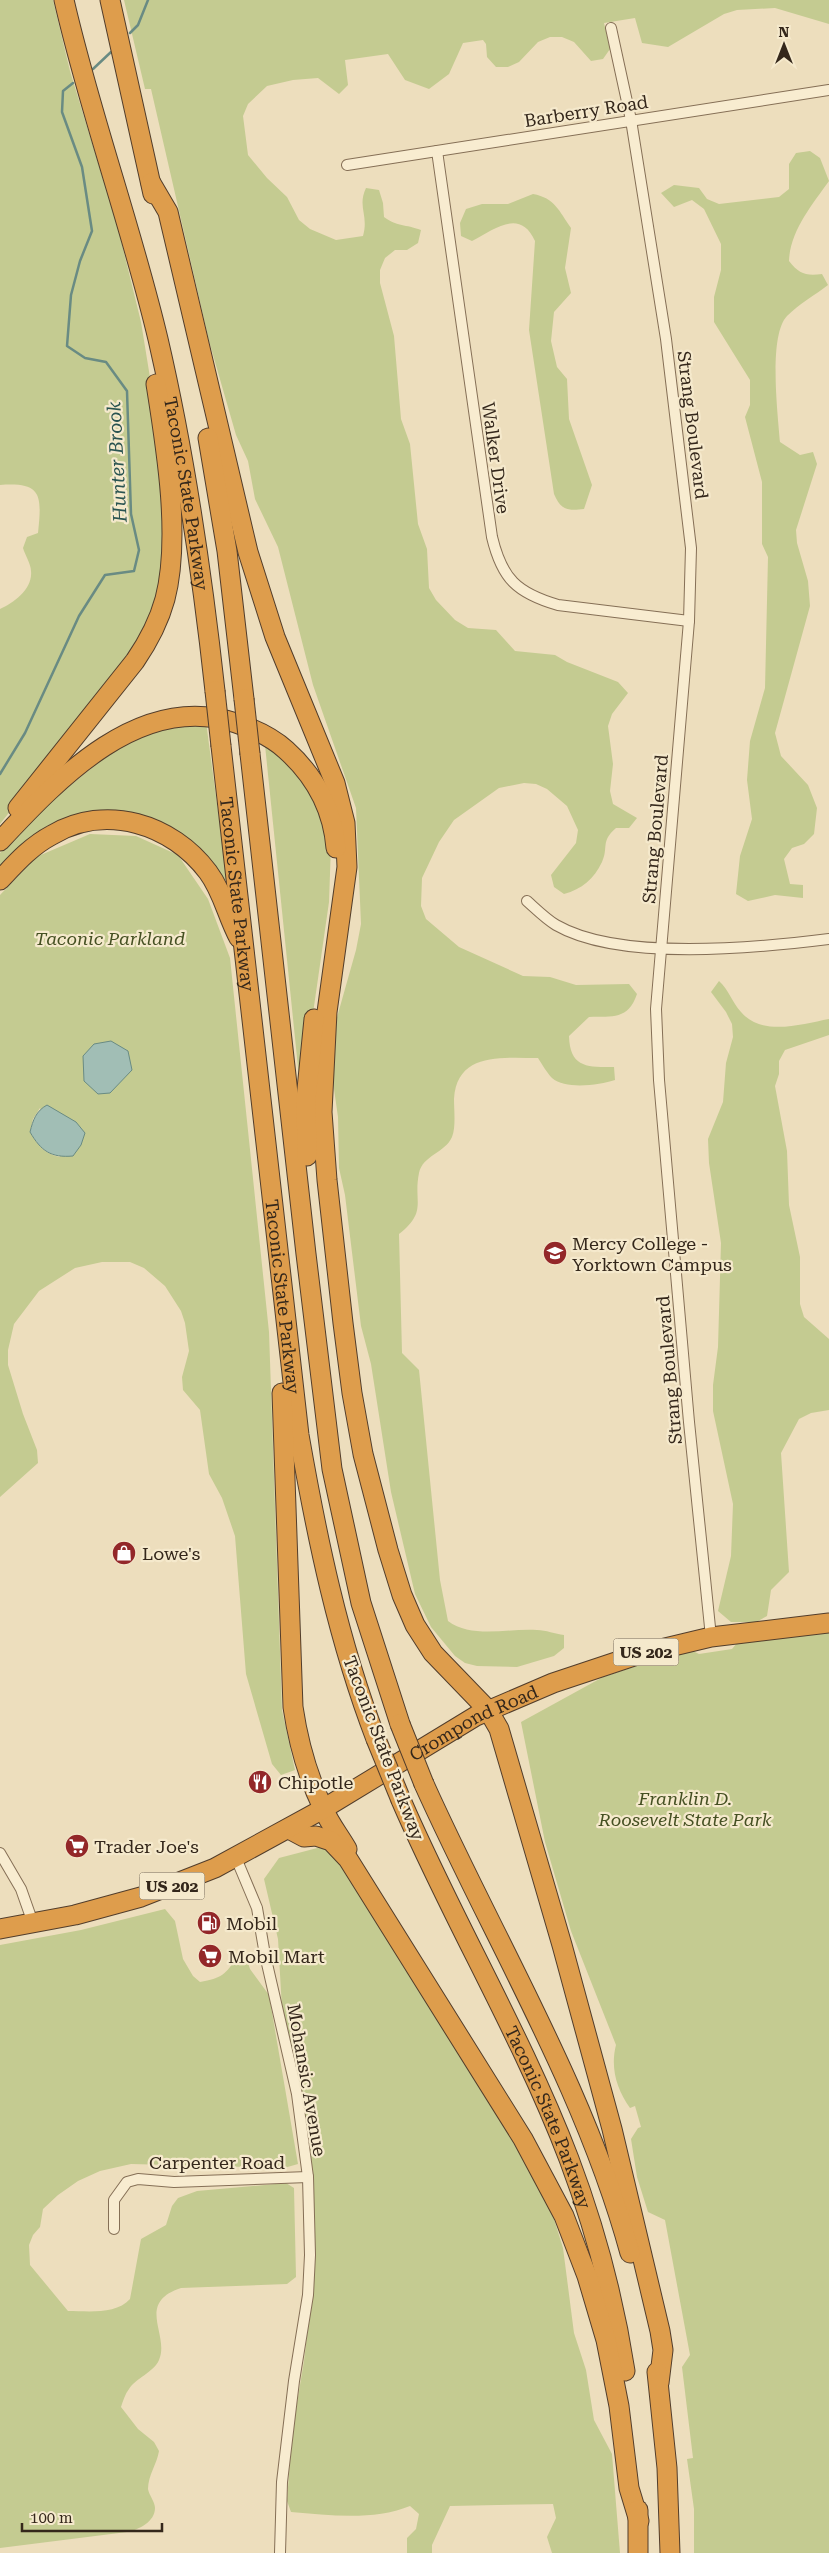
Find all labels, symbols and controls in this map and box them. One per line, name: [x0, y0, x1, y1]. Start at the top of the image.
north arrow: [759, 20, 809, 70]
text: N: [779, 24, 790, 40]
street label: Barberry Road: [523, 91, 650, 131]
street label: Strang Boulevard: [673, 350, 713, 501]
street label: Taconic State Parkway: [160, 395, 213, 592]
water label: Hunter Brook: [102, 400, 132, 524]
street label: Walker Drive: [478, 401, 514, 515]
street label: Strang Boulevard: [638, 753, 672, 904]
street label: Taconic State Parkway: [216, 796, 259, 993]
park label: Taconic Parkland: [35, 928, 185, 949]
street label: Taconic State Parkway: [262, 1198, 305, 1395]
place label: Mercy College - Yorktown Campus: [572, 1233, 732, 1275]
school or university icon: Mercy College - Yorktown Campus: [542, 1240, 568, 1266]
street label: Strang Boulevard: [652, 1294, 686, 1445]
shop icon: Lowe's: [111, 1540, 137, 1566]
place label: Lowe's: [142, 1543, 200, 1564]
road number: US 202: [614, 1638, 678, 1665]
street label: Taconic State Parkway: [339, 1653, 429, 1844]
street label: Crompond Road: [405, 1680, 541, 1765]
restaurant icon: Chipotle: [247, 1769, 273, 1795]
place label: Chipotle: [278, 1772, 353, 1793]
park label: Franklin D. Roosevelt State Park: [598, 1788, 772, 1830]
supermarket icon: Trader Joe's: [64, 1833, 90, 1859]
place label: Trader Joe's: [94, 1836, 199, 1857]
road number: US 202: [140, 1872, 204, 1900]
fuel station icon: Mobil: [196, 1910, 222, 1936]
place label: Mobil: [226, 1913, 277, 1934]
supermarket icon: Mobil Mart: [197, 1943, 223, 1969]
place label: Mobil Mart: [228, 1946, 325, 1967]
street label: Mohansic Avenue: [283, 2002, 331, 2158]
street label: Taconic State Parkway: [501, 2022, 596, 2211]
street label: Carpenter Road: [149, 2152, 285, 2173]
scale bar: [22, 2500, 162, 2532]
text: 100 m: [30, 2509, 73, 2527]

